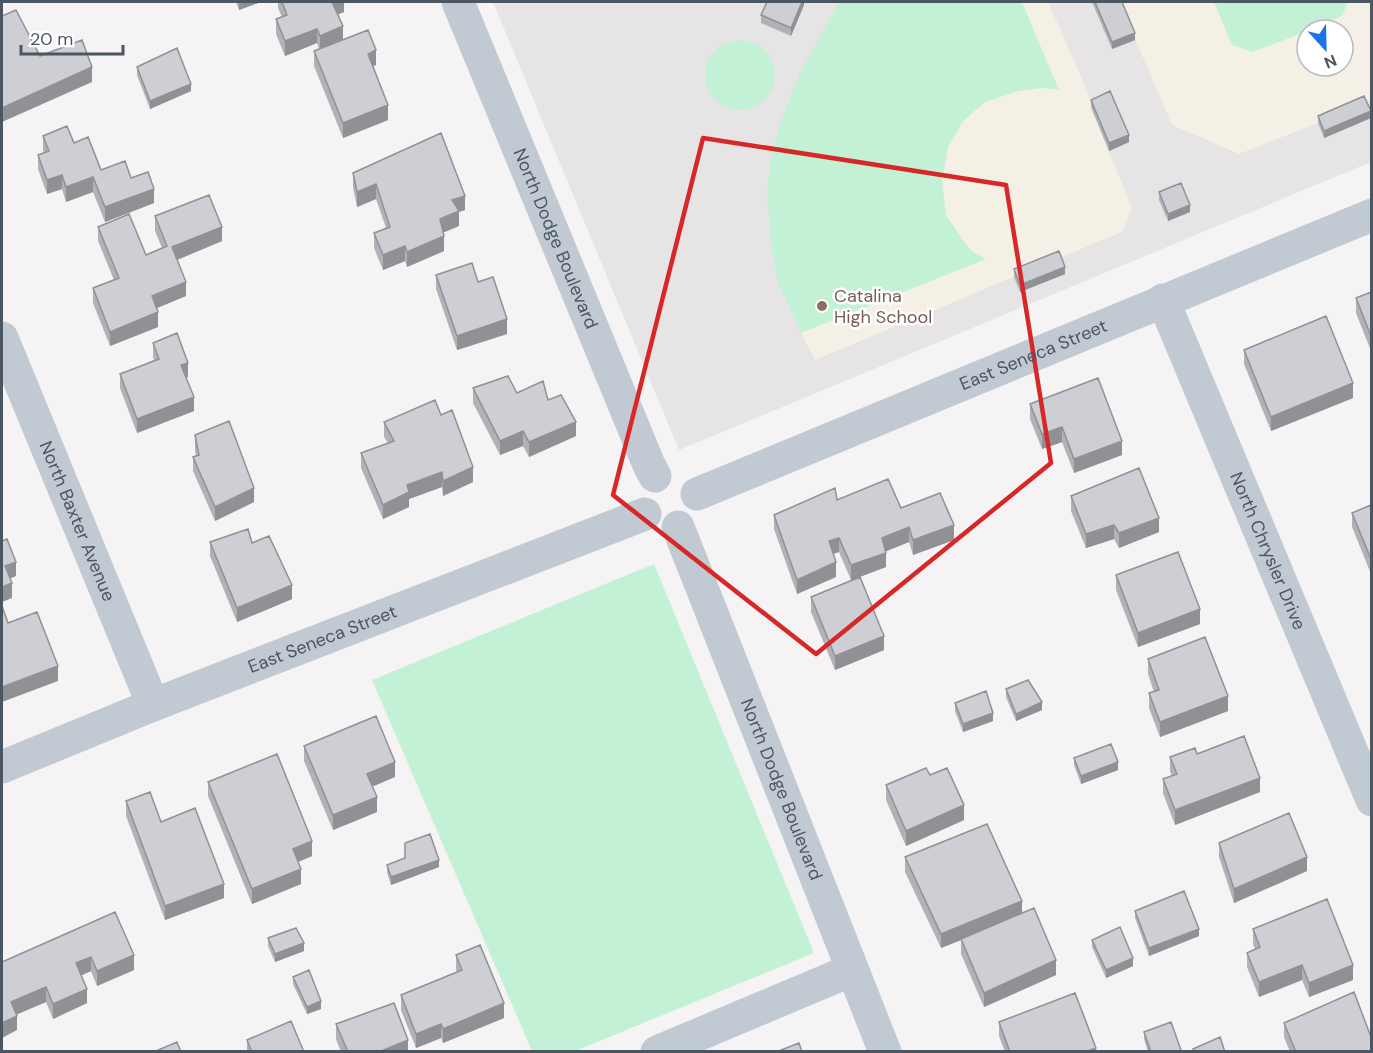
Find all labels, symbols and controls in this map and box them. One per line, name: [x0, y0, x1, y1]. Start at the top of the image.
scale bar: [21, 18, 123, 56]
north arrow: [1295, 18, 1355, 78]
text: 20 m: [30, 27, 73, 51]
text: N: [1321, 50, 1340, 73]
street label: North Dodge Boulevard: [508, 145, 604, 333]
place label: Catalina High School: [834, 284, 932, 329]
marker: Catalina High School: [815, 299, 829, 313]
street label: East Seneca Street: [956, 314, 1111, 396]
street label: North Baxter Avenue: [34, 437, 121, 605]
street label: North Chrysler Drive: [1224, 468, 1312, 634]
street label: East Seneca Street: [245, 599, 400, 679]
street label: North Dodge Boulevard: [735, 695, 828, 884]

